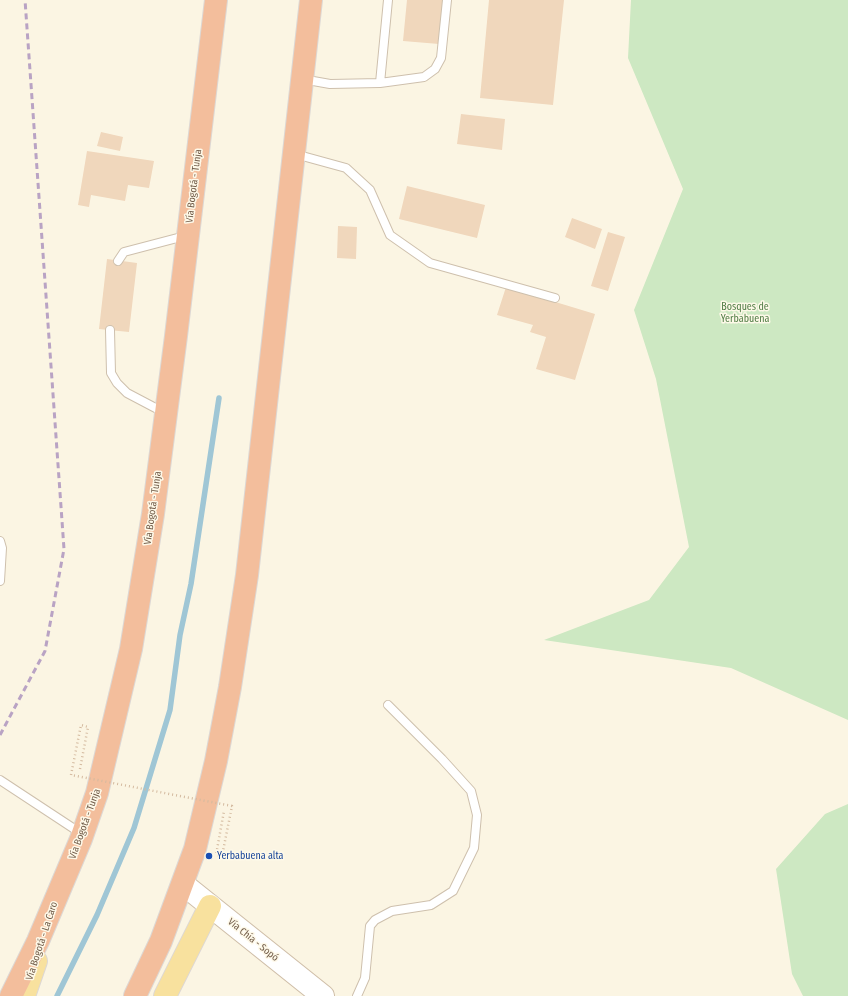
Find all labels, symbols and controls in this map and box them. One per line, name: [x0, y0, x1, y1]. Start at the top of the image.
street label: Vía Bogotá - Tunja: [184, 148, 204, 224]
park label: Bosques de Yerbabuena: [721, 301, 769, 324]
street label: Vía Bogotá - Tunja: [142, 470, 164, 546]
street label: Vía Bogotá - Tunja: [67, 787, 103, 861]
place label: Yerbabuena alta: [217, 850, 283, 862]
marker: Yerbabuena alta: [204, 851, 214, 861]
street label: Vía Bogotá - La Caro: [24, 900, 60, 982]
street label: Vía Chía - Sopó: [225, 916, 281, 964]

